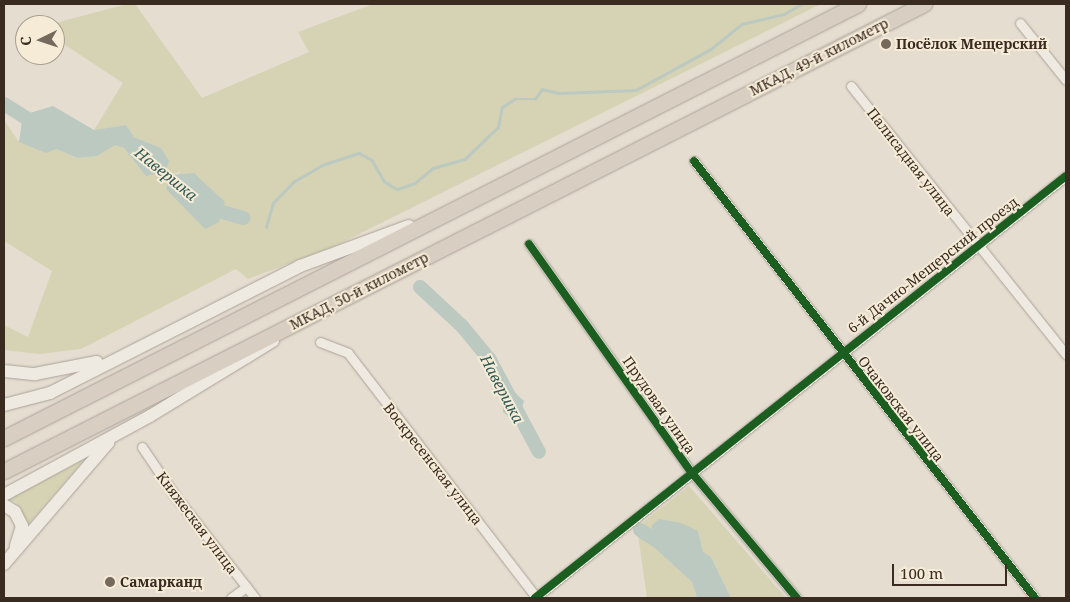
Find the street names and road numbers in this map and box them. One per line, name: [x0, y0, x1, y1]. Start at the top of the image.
street label: МКАД, 49-й километр: [747, 15, 891, 99]
street label: Палисадная улица: [864, 105, 958, 219]
street label: 6-й Дачно-Мещерский проезд: [845, 193, 1021, 337]
street label: МКАД, 50-й километр: [287, 249, 431, 333]
street label: Прудовая улица: [619, 353, 699, 457]
street label: Очаковская улица: [855, 353, 947, 465]
street label: Воскресенская улица: [380, 399, 486, 529]
street label: Княжеская улица: [153, 468, 241, 578]

